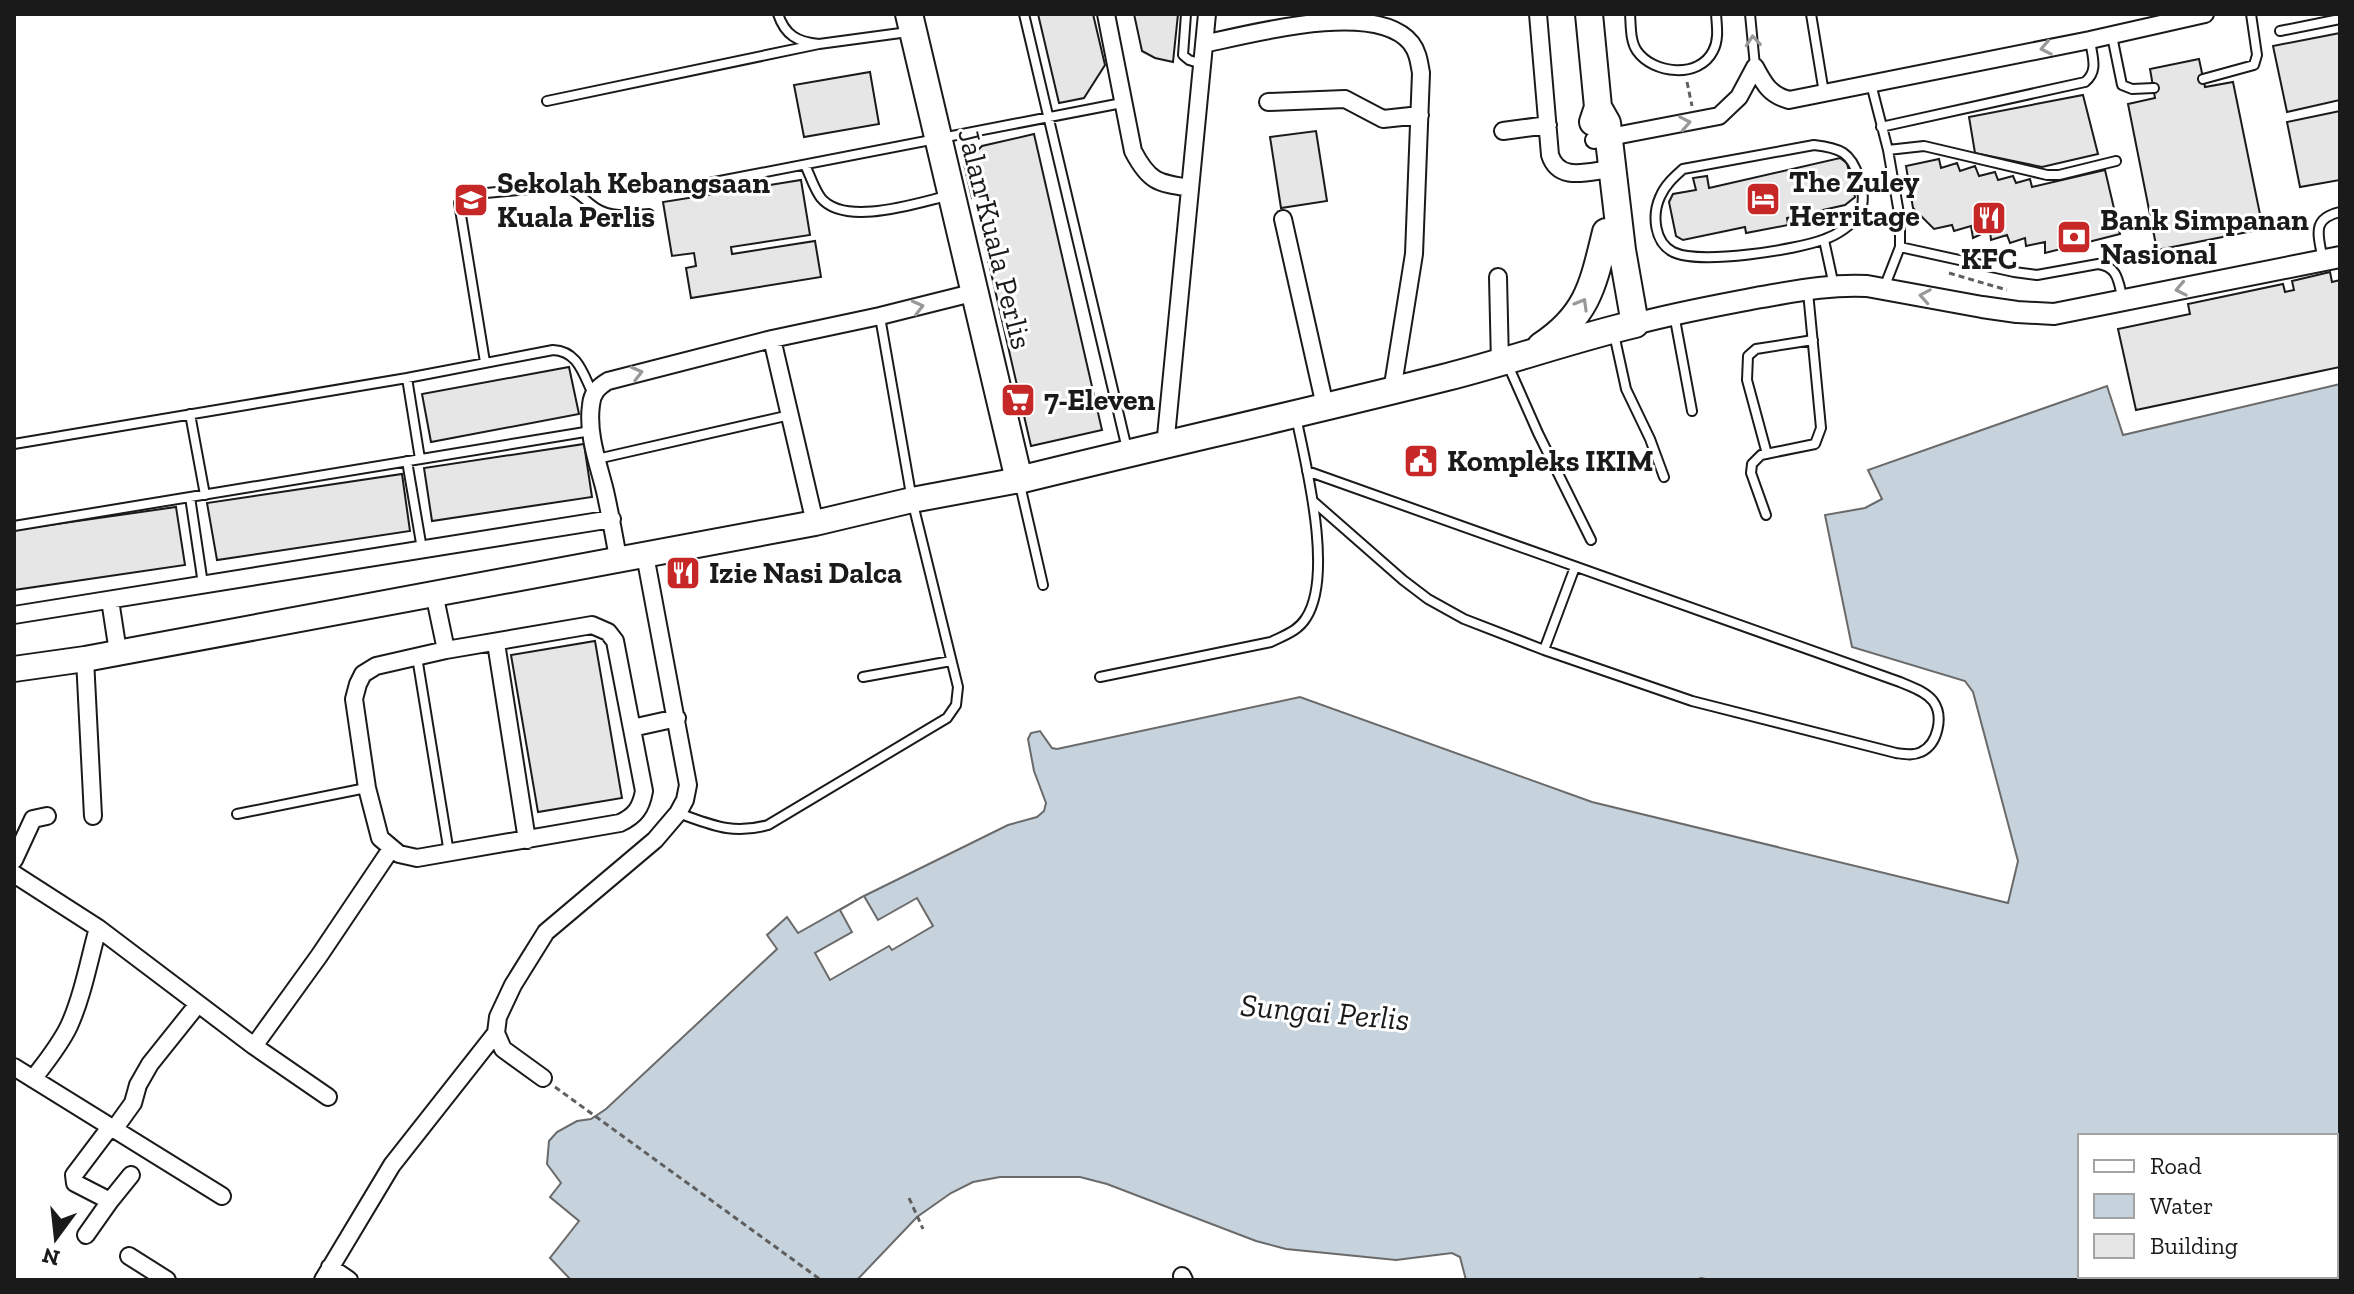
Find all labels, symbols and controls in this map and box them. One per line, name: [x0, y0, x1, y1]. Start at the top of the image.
one-way arrow: [1744, 34, 1761, 47]
one-way arrow: [2040, 39, 2053, 56]
one-way arrow: [1679, 116, 1692, 133]
street label: Jalan Kuala Perlis: [950, 125, 1040, 353]
place label: The Zuley Herritage: [1789, 164, 1920, 234]
place label: Sekolah Kebangsaan Kuala Perlis: [497, 165, 770, 235]
hotel icon: The Zuley Herritage: [1744, 180, 1782, 218]
school or university icon: Sekolah Kebangsaan Kuala Perlis: [452, 181, 490, 219]
restaurant icon: KFC: [1970, 199, 2008, 237]
place label: Bank Simpanan Nasional: [2100, 202, 2309, 272]
bank icon: Bank Simpanan Nasional: [2055, 218, 2093, 256]
place label: KFC: [1961, 241, 2017, 277]
one-way arrow: [2174, 279, 2188, 296]
one-way arrow: [1918, 289, 1932, 306]
one-way arrow: [1572, 298, 1587, 313]
one-way arrow: [910, 299, 924, 316]
one-way arrow: [630, 366, 644, 383]
supermarket icon: 7-Eleven: [999, 381, 1037, 419]
place label: 7-Eleven: [1044, 382, 1156, 418]
public building icon: Kompleks IKIM: [1402, 442, 1440, 480]
place label: Kompleks IKIM: [1447, 443, 1653, 479]
restaurant icon: Izie Nasi Dalca: [664, 554, 702, 592]
place label: Izie Nasi Dalca: [709, 555, 902, 591]
water label: Sungai Perlis: [1239, 986, 1411, 1038]
legend: [2078, 1134, 2338, 1278]
text: Road: [2150, 1151, 2202, 1180]
text: Water: [2150, 1191, 2213, 1220]
north arrow: [16, 1198, 96, 1278]
text: Building: [2150, 1231, 2238, 1260]
text: N: [39, 1242, 63, 1272]

